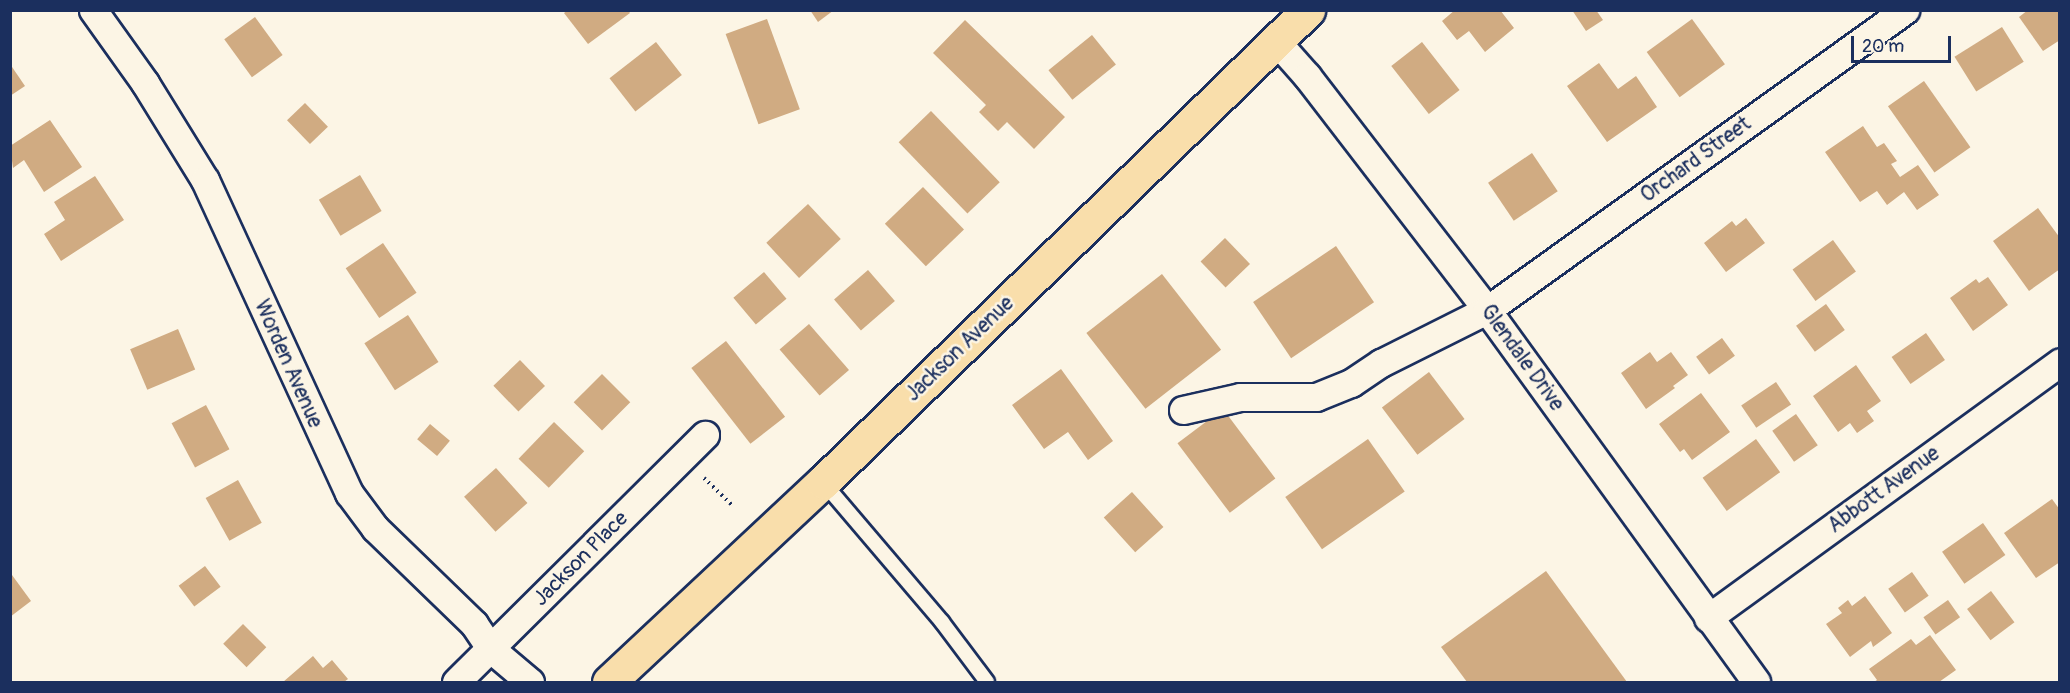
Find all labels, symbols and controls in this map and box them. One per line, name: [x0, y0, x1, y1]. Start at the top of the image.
scale bar: [1854, 24, 1954, 62]
text: 20 m: [1862, 35, 1904, 58]
street label: Orchard Street: [1636, 112, 1756, 208]
street label: Jackson Avenue: [901, 291, 1019, 407]
street label: Worden Avenue: [248, 296, 328, 432]
street label: Glendale Drive: [1475, 300, 1569, 416]
street label: Abbott Avenue: [1823, 441, 1945, 539]
street label: Jackson Place: [528, 506, 634, 612]

